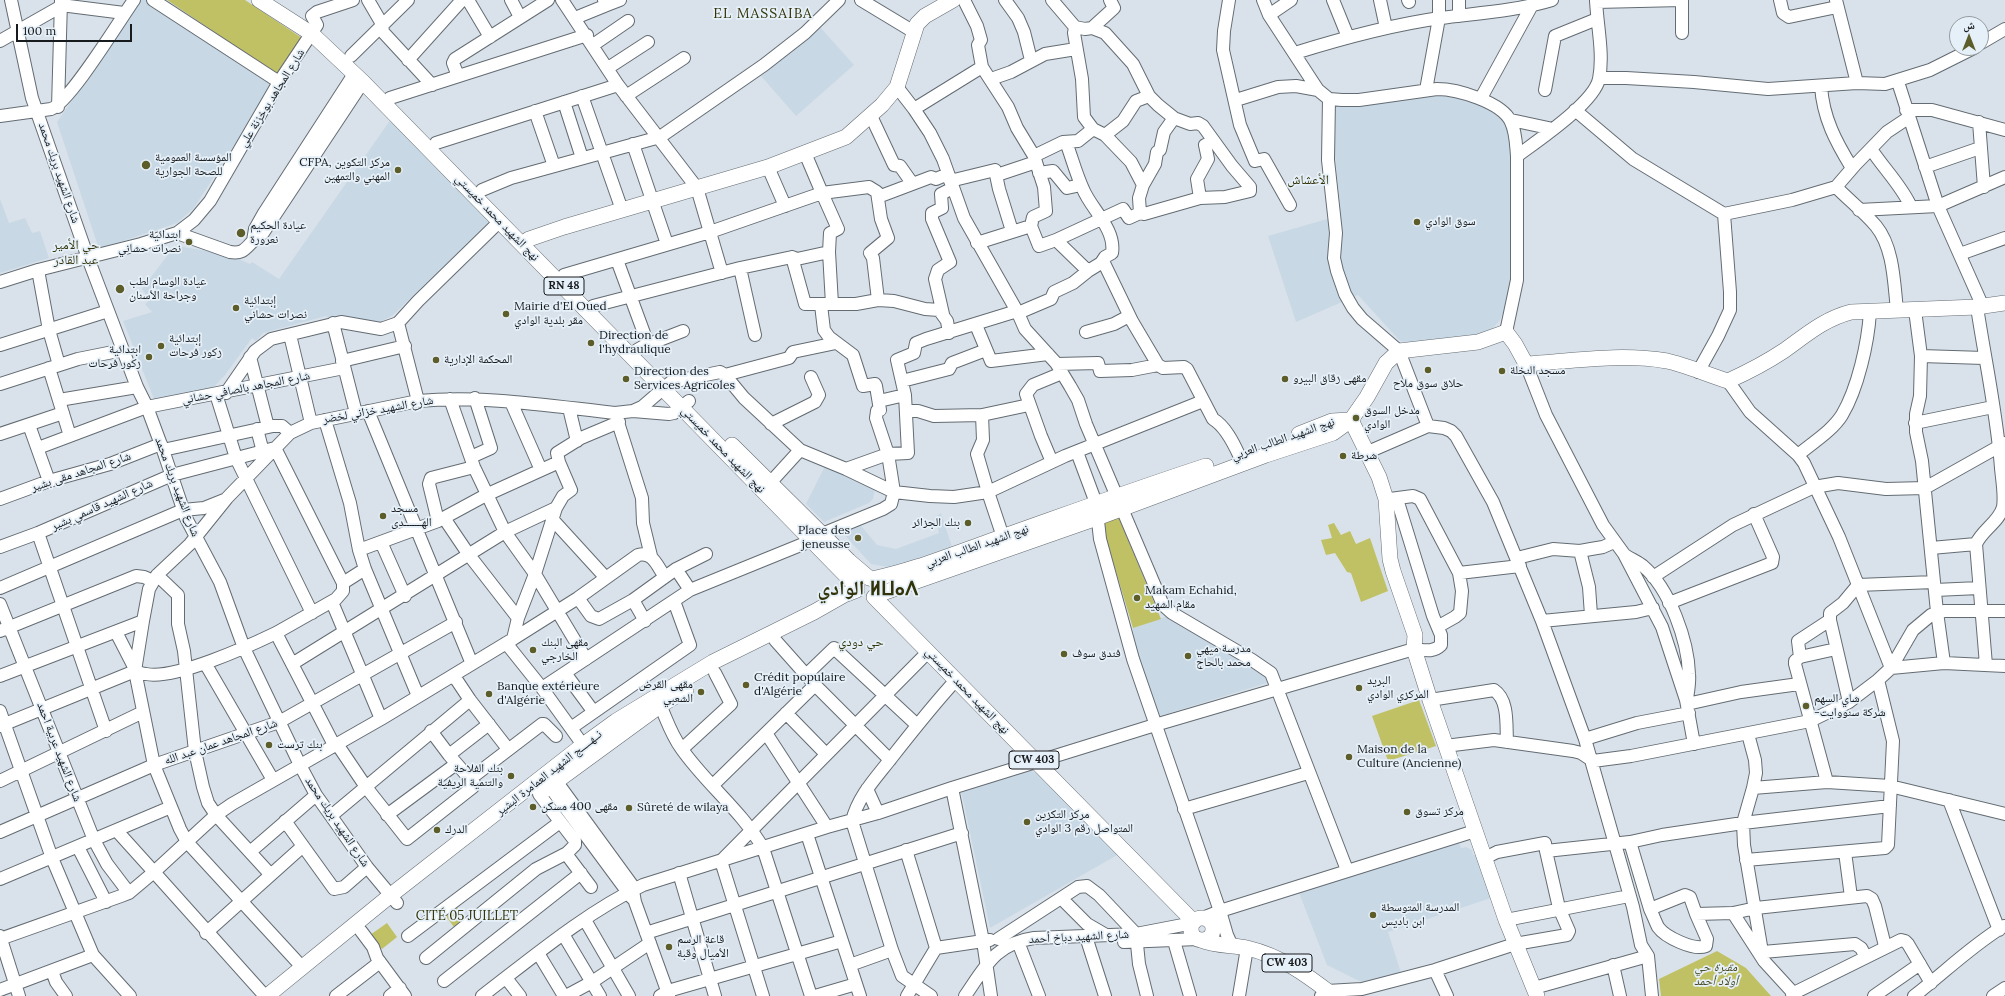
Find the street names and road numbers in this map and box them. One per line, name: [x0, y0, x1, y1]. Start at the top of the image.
street label: شارع المجاهد بوخزنة علي: [236, 46, 308, 150]
street label: شارع الشهيد بريك محمد: [35, 121, 83, 225]
street label: نهج الشهيد محمد خميستي: [452, 172, 542, 264]
road number: RN 48: [544, 277, 584, 295]
street label: شارع المجاهد بالصافي حشاني: [181, 369, 311, 407]
street label: شارع الشهيد خزاني لخضر: [322, 393, 434, 427]
street label: نهج الشهيد محمد خميستي: [678, 404, 768, 496]
street label: نهج الشهيد الطالب العربي: [1229, 415, 1337, 463]
street label: شارع الشهيد بريك محمد: [151, 435, 203, 539]
street label: شارع المجاهد مقى بشير: [29, 449, 133, 495]
street label: شارع الشهيد قاسمي بشير: [49, 476, 155, 534]
street label: نهج الشهيد الطالب العربي: [923, 522, 1031, 570]
street label: نهج الشهيد محمد خميستي: [922, 645, 1012, 737]
street label: شارع الشهيد عربية احمد: [33, 700, 85, 804]
street label: شارع المجاهد عمان عبد الله: [163, 716, 279, 768]
street label: نــهـــــج الشهيد العمامرة البشير: [493, 727, 605, 819]
road number: CW 403: [1009, 751, 1059, 769]
street label: شارع الشهيد بريك محمد: [302, 774, 372, 870]
street label: شارع الشهيد دباخ أحمد: [1029, 927, 1129, 947]
road number: CW 403: [1262, 954, 1312, 972]

